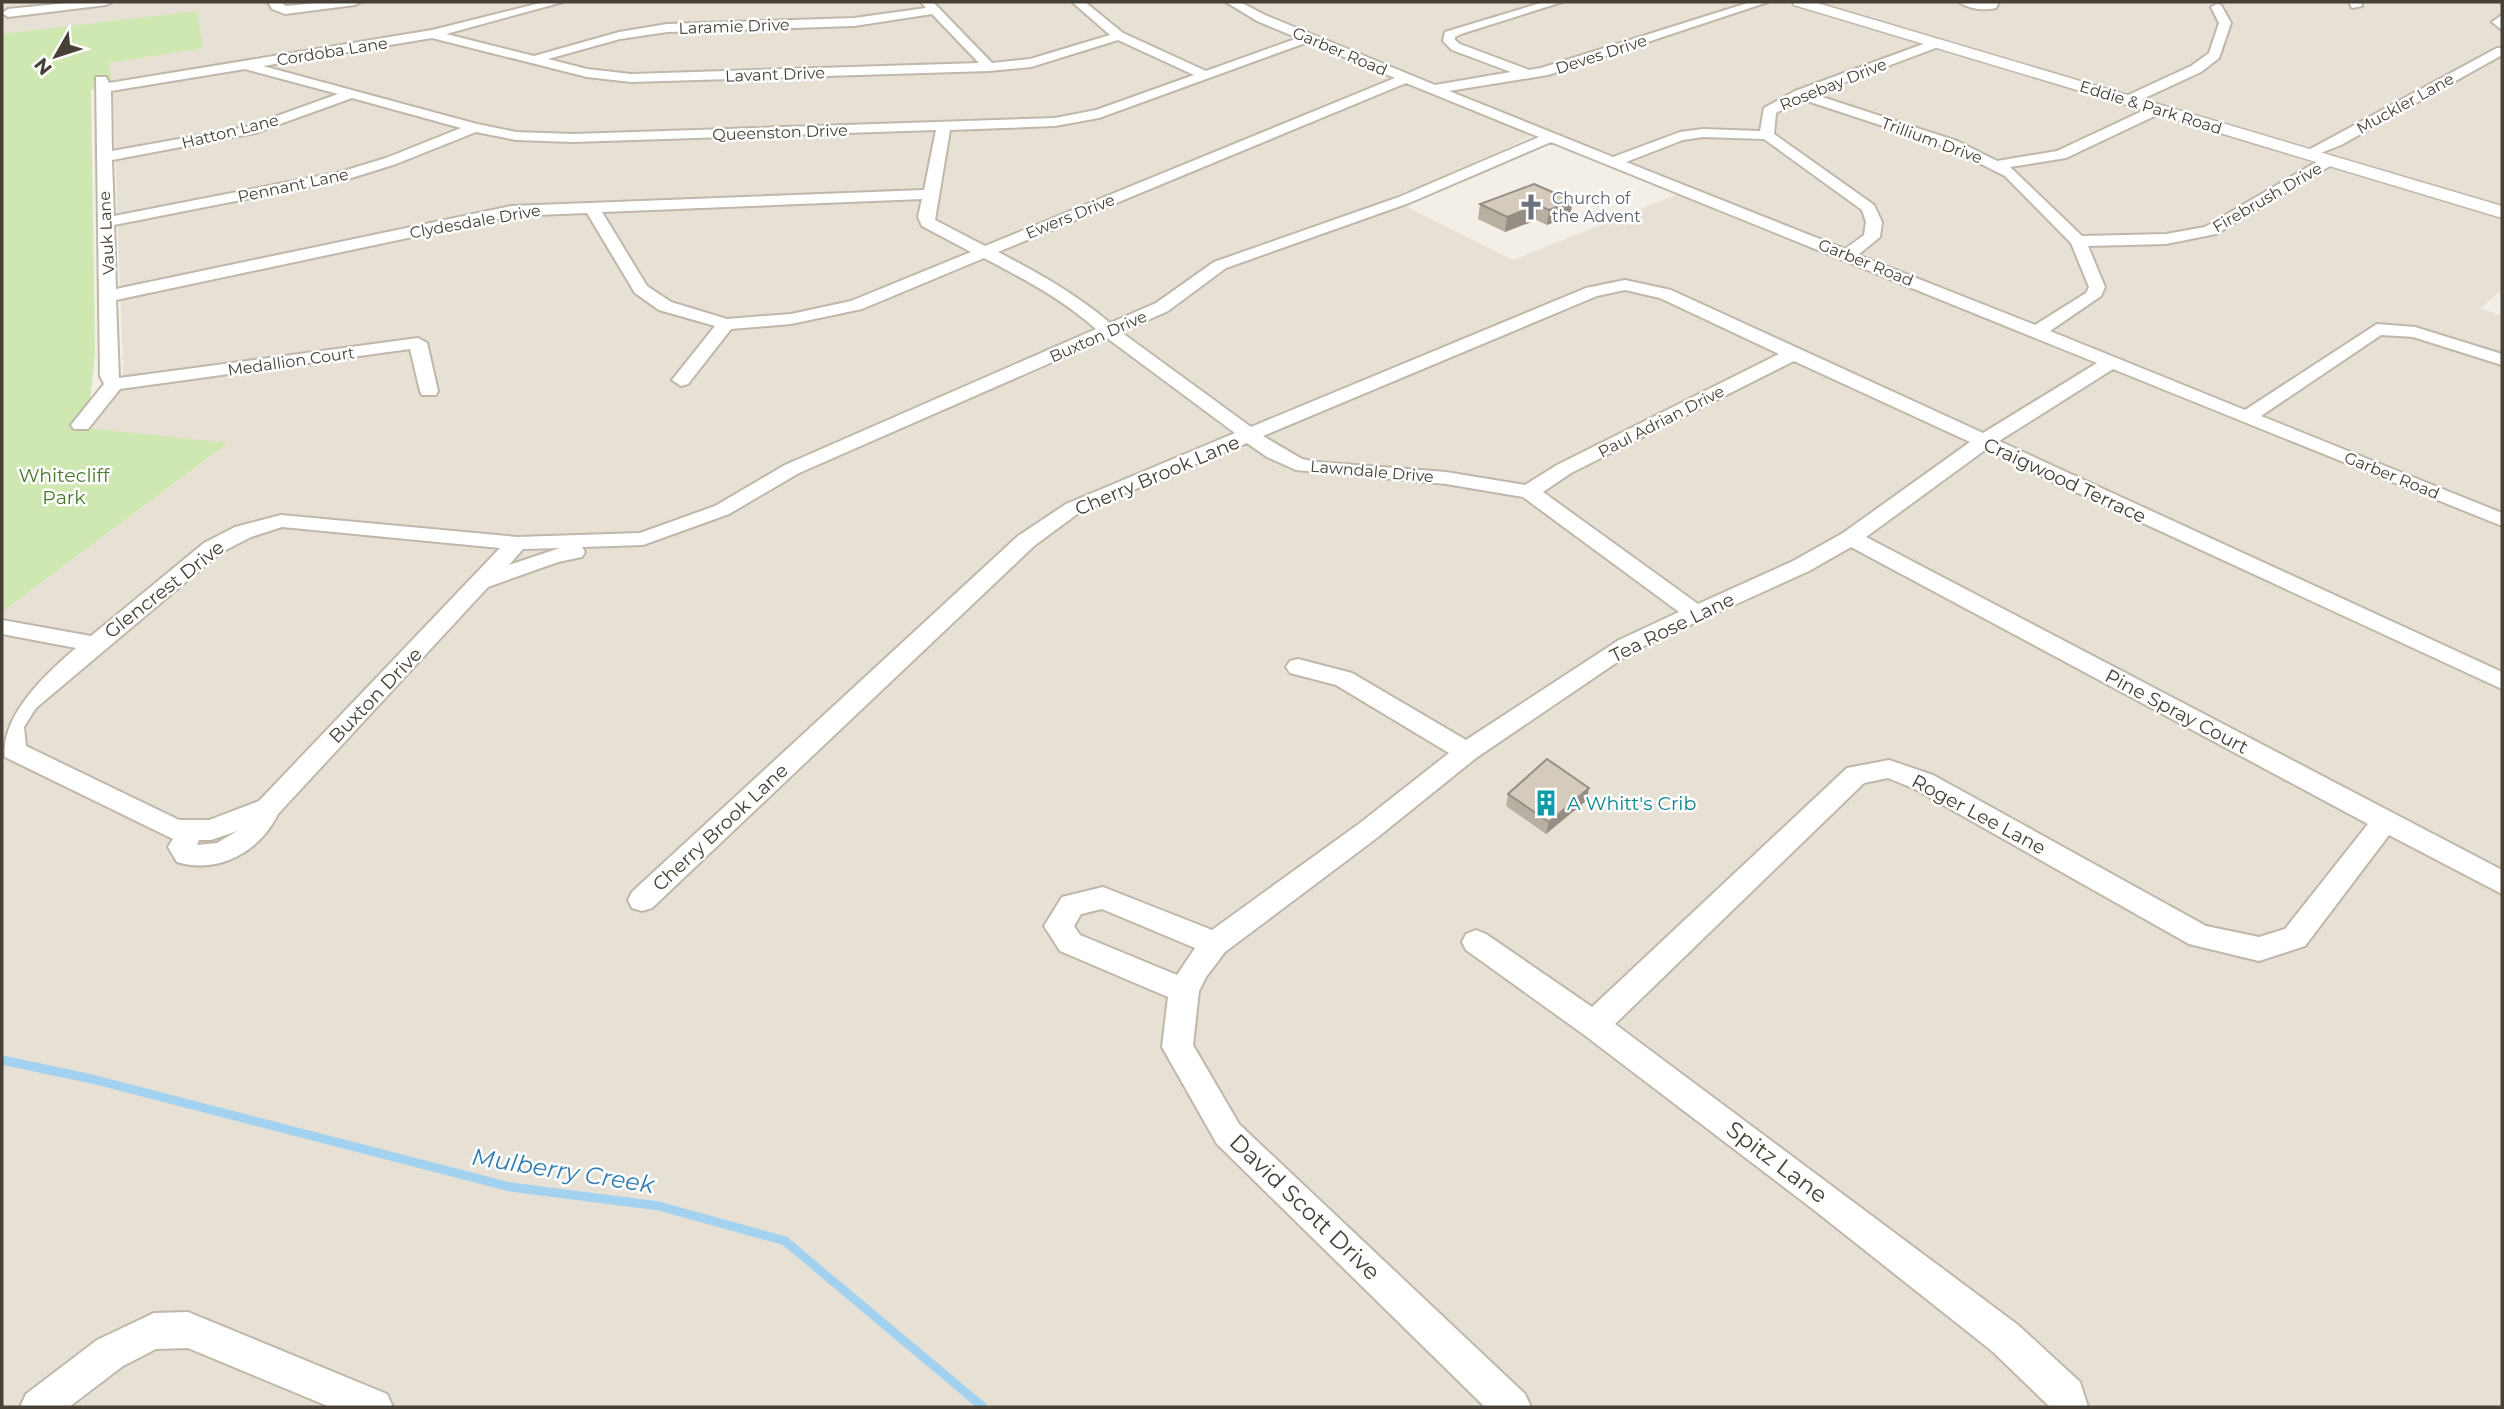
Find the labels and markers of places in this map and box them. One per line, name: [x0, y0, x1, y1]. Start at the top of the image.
place label: Church of the Advent: [1552, 189, 1641, 226]
church icon: Church of the Advent: [1516, 192, 1546, 222]
building icon: A Whitt's Crib: [1531, 788, 1561, 818]
place label: A Whitt's Crib: [1567, 792, 1696, 815]

